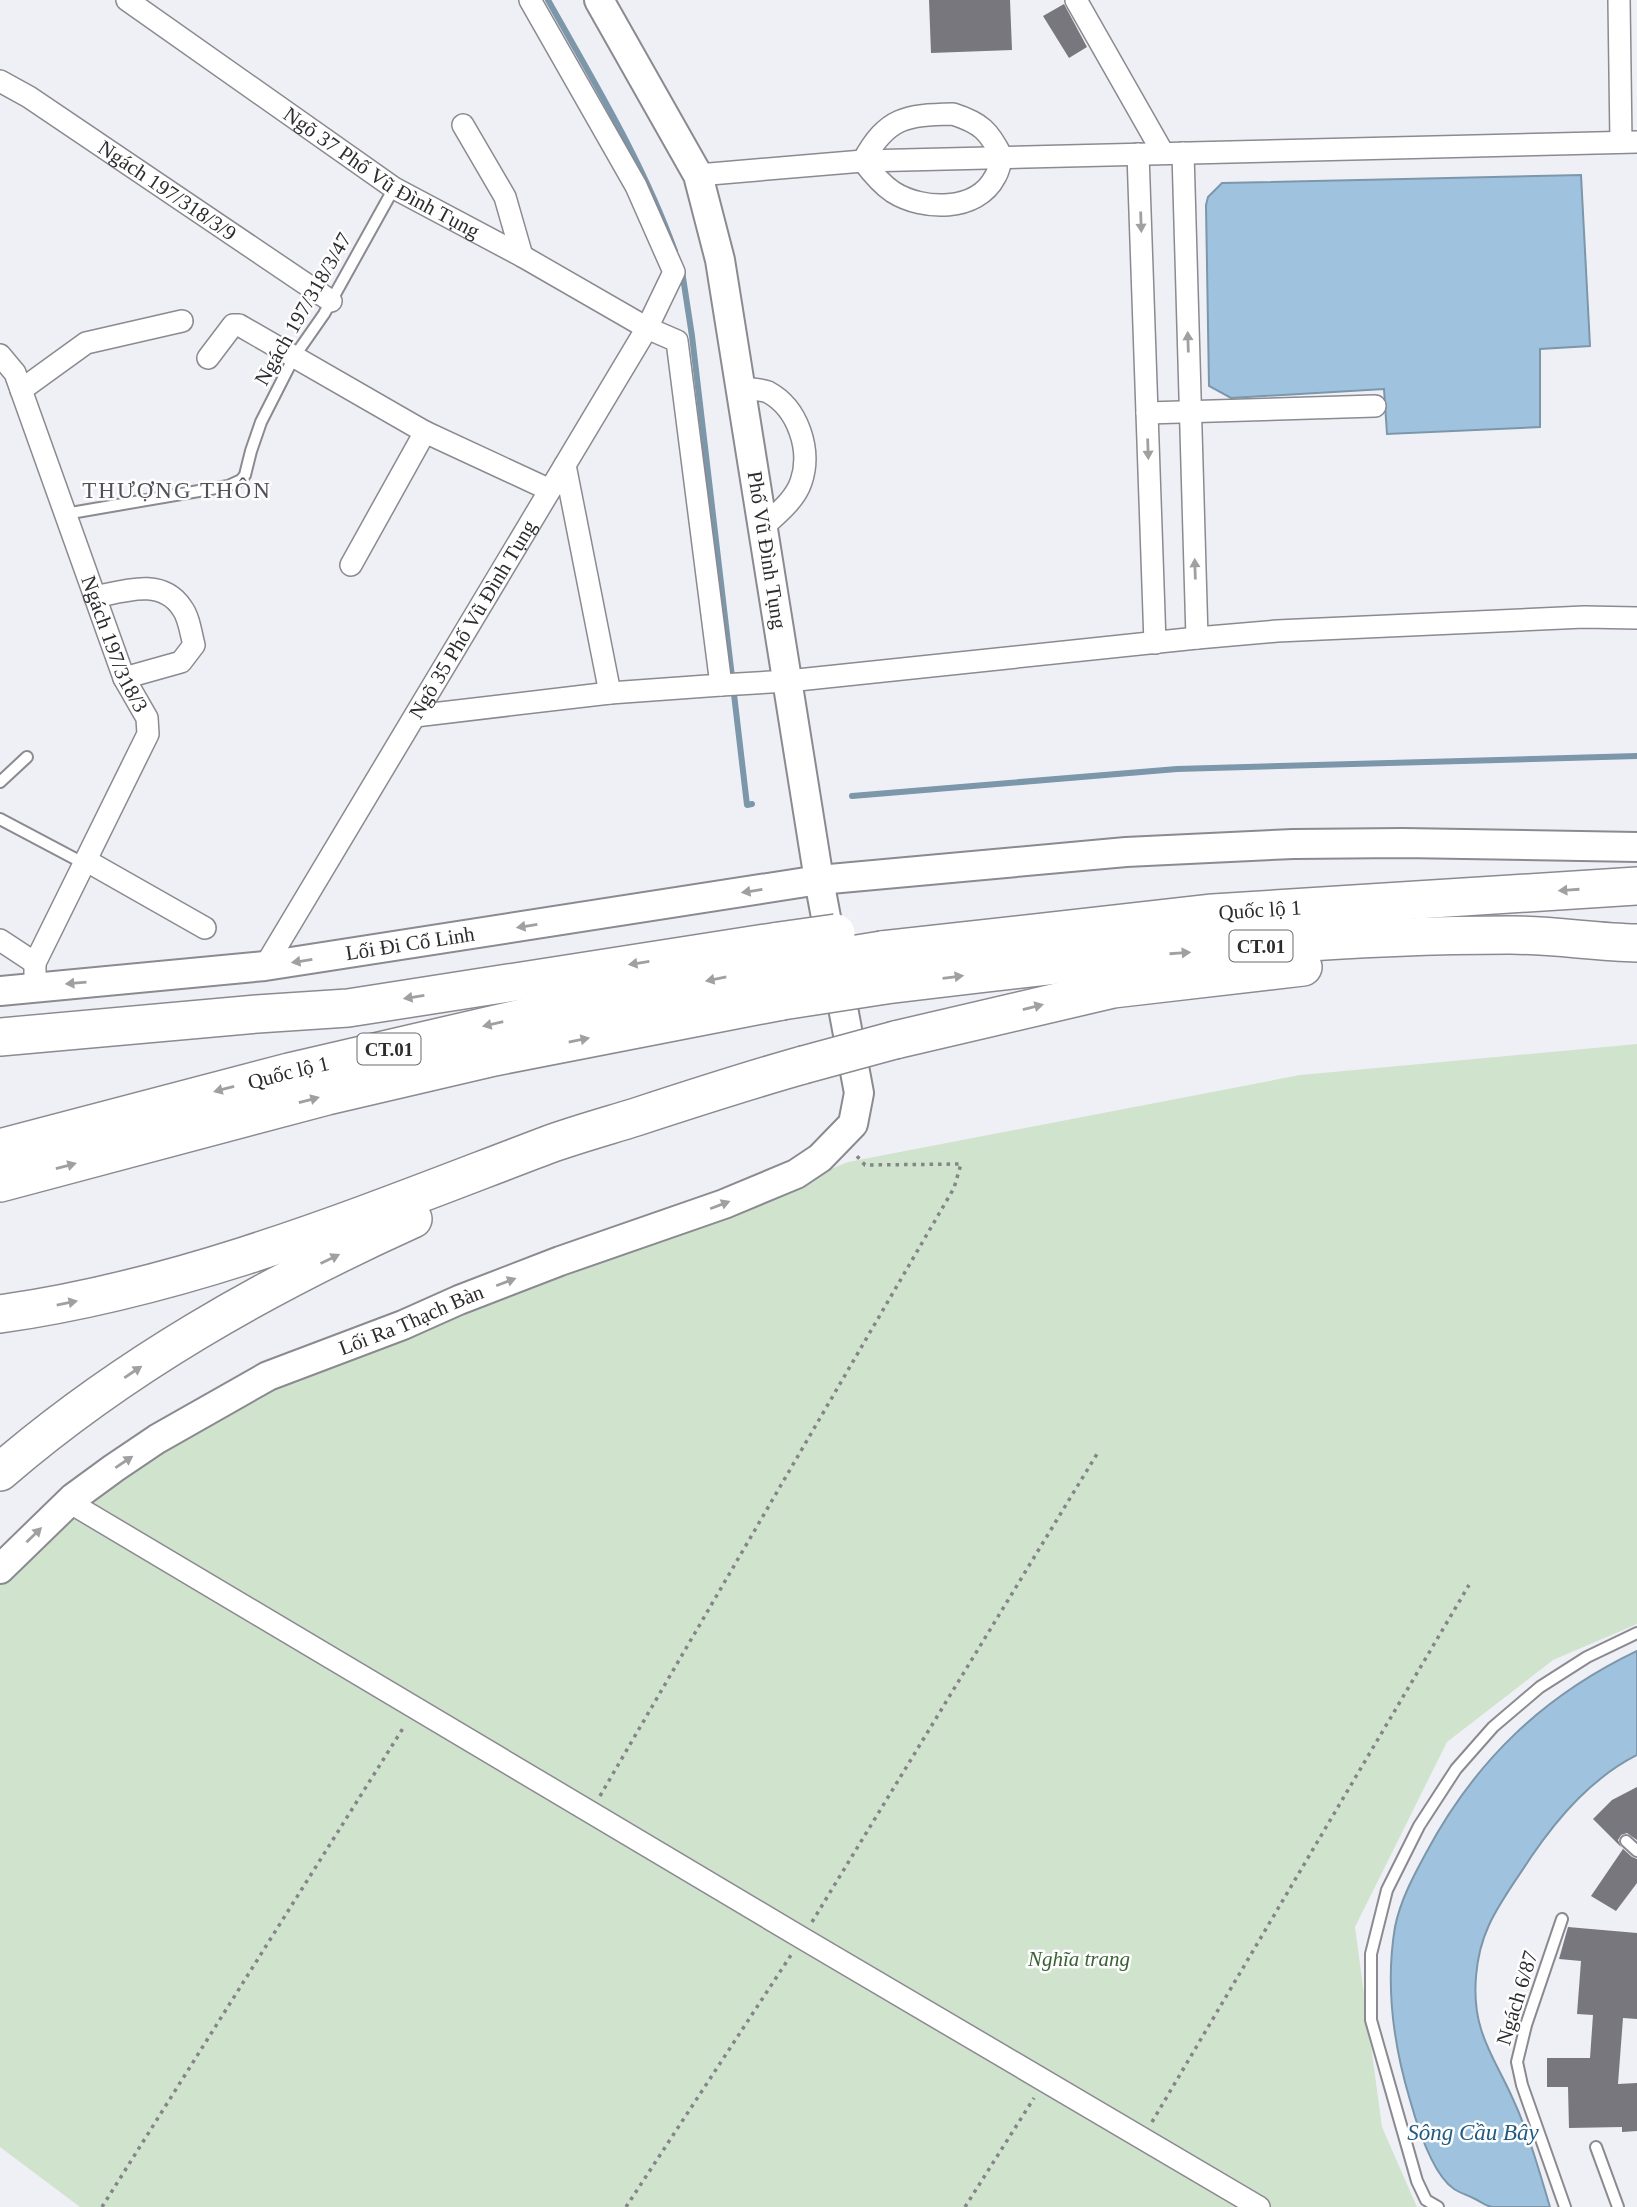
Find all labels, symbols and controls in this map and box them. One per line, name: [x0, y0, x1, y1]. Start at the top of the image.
street label: Ngõ 37 Phố Vũ Đình Tụng: [279, 102, 484, 243]
street label: Ngách 197/318/3/9: [94, 135, 241, 246]
one-way arrow: [1135, 211, 1146, 233]
street label: Ngách 197/318/3/47: [250, 228, 356, 390]
one-way arrow: [1183, 331, 1194, 353]
one-way arrow: [1143, 438, 1154, 460]
street label: Phố Vũ Đình Tụng: [743, 469, 791, 631]
district label: THƯỢNG THÔN: [82, 477, 272, 503]
street label: Ngõ 35 Phố Vũ Đình Tụng: [404, 515, 541, 723]
one-way arrow: [1190, 558, 1201, 580]
street label: Ngách 197/318/3: [76, 572, 153, 716]
one-way arrow: [741, 885, 763, 896]
one-way arrow: [1558, 885, 1580, 896]
street label: Quốc lộ 1: [1218, 895, 1302, 925]
one-way arrow: [516, 921, 538, 932]
street label: Lối Đi Cổ Linh: [344, 922, 477, 965]
road number: CT.01: [1230, 930, 1292, 962]
one-way arrow: [1169, 947, 1191, 958]
one-way arrow: [291, 955, 313, 966]
one-way arrow: [627, 958, 649, 969]
one-way arrow: [943, 972, 965, 983]
one-way arrow: [704, 974, 726, 985]
one-way arrow: [65, 978, 87, 989]
one-way arrow: [403, 992, 425, 1003]
one-way arrow: [1022, 1001, 1044, 1012]
one-way arrow: [482, 1019, 504, 1030]
road number: CT.01: [358, 1034, 420, 1064]
one-way arrow: [568, 1034, 590, 1045]
street label: Quốc lộ 1: [245, 1051, 331, 1094]
one-way arrow: [213, 1084, 235, 1095]
one-way arrow: [299, 1095, 320, 1105]
one-way arrow: [56, 1160, 77, 1170]
one-way arrow: [709, 1199, 730, 1210]
one-way arrow: [320, 1253, 340, 1265]
one-way arrow: [495, 1277, 516, 1288]
street label: Lối Ra Thạch Bàn: [336, 1279, 487, 1360]
one-way arrow: [56, 1297, 78, 1308]
one-way arrow: [124, 1365, 142, 1379]
one-way arrow: [115, 1455, 133, 1469]
one-way arrow: [25, 1528, 42, 1544]
park label: Nghĩa trang: [1027, 1947, 1130, 1971]
street label: Ngách 6/87: [1491, 1948, 1543, 2048]
water label: Sông Cầu Bây: [1407, 2120, 1540, 2145]

